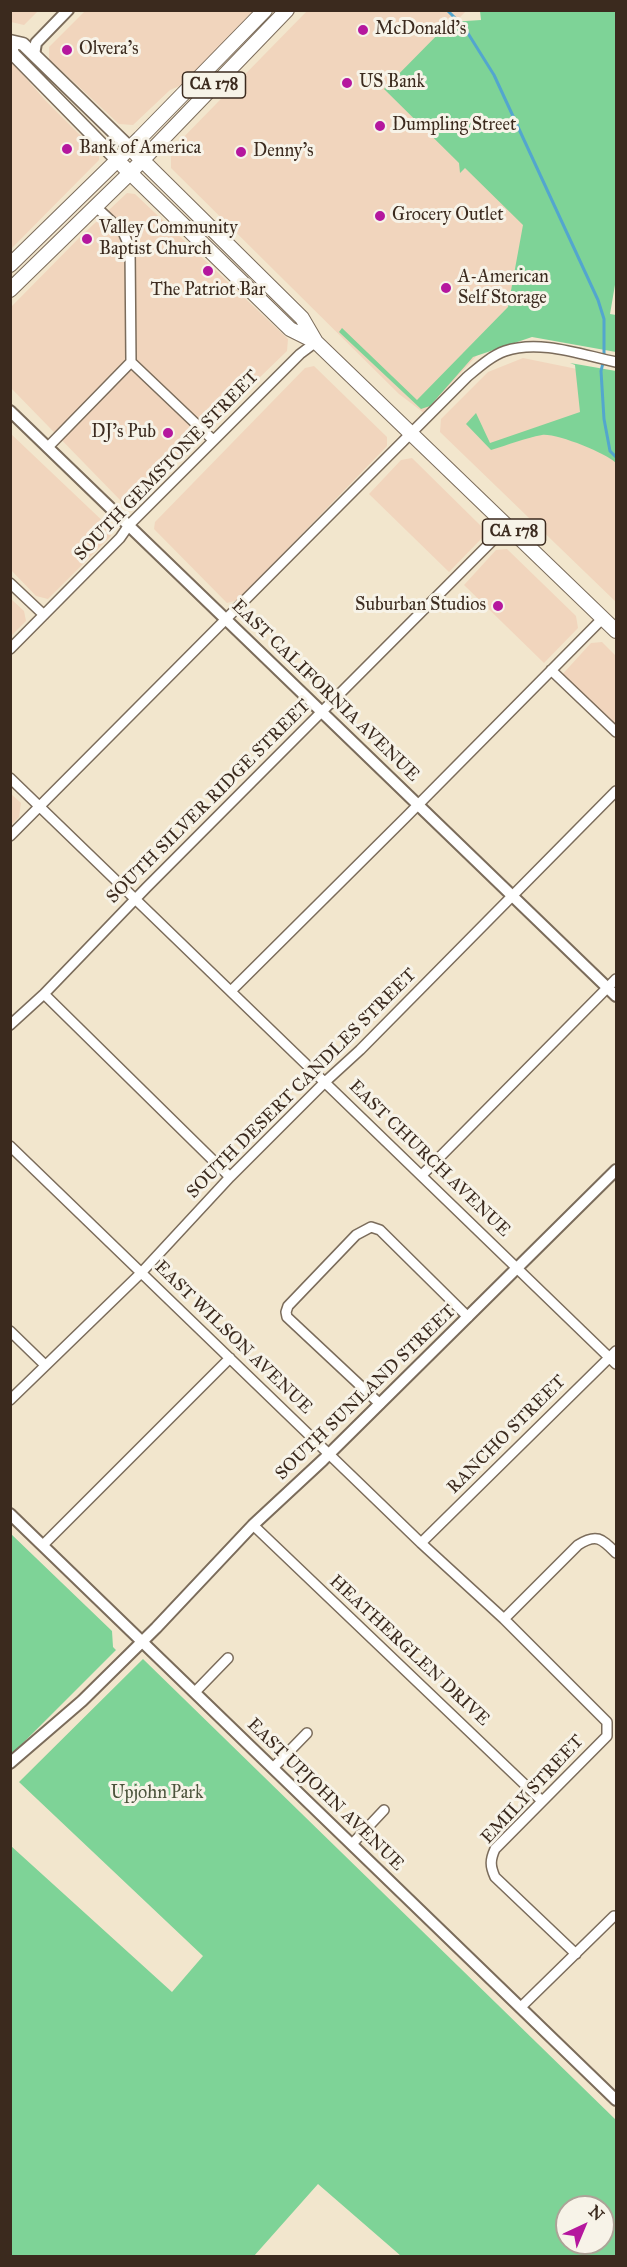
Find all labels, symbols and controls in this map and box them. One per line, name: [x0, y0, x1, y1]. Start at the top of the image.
place label: McDonald's: [375, 19, 466, 41]
marker: McDonald's: [356, 23, 370, 37]
place label: Olvera's: [79, 39, 139, 61]
marker: Olvera's: [60, 43, 74, 57]
road number: CA 178: [182, 72, 246, 98]
place label: US Bank: [359, 72, 425, 94]
marker: US Bank: [340, 76, 354, 90]
place label: Dumpling Street: [392, 115, 516, 137]
marker: Dumpling Street: [373, 119, 387, 133]
place label: Bank of America: [79, 138, 201, 160]
place label: Denny's: [253, 141, 314, 163]
marker: Bank of America: [60, 142, 74, 156]
marker: Denny's: [234, 145, 248, 159]
place label: Grocery Outlet: [392, 205, 504, 227]
marker: Grocery Outlet: [373, 209, 387, 223]
place label: Valley Community Baptist Church: [99, 218, 238, 260]
marker: Valley Community Baptist Church: [80, 232, 94, 246]
marker: The Patriot Bar: [201, 264, 215, 278]
place label: A-American Self Storage: [458, 267, 549, 310]
place label: The Patriot Bar: [151, 280, 265, 302]
marker: A-American Self Storage: [439, 281, 453, 295]
street label: SOUTH GEMSTONE STREET: [70, 366, 264, 566]
place label: DJ's Pub: [91, 422, 156, 444]
marker: DJ's Pub: [161, 426, 175, 440]
road number: CA 178: [482, 519, 546, 545]
place label: Suburban Studios: [355, 595, 486, 617]
street label: EAST CALIFORNIA AVENUE: [227, 596, 423, 786]
marker: Suburban Studios: [491, 599, 505, 613]
street label: SOUTH SILVER RIDGE STREET: [103, 696, 315, 908]
street label: SOUTH DESERT CANDLES STREET: [183, 965, 421, 1203]
street label: EAST CHURCH AVENUE: [344, 1076, 514, 1242]
street label: EAST WILSON AVENUE: [150, 1257, 316, 1419]
street label: SOUTH SUNLAND STREET: [271, 1301, 461, 1485]
street label: RANCHO STREET: [443, 1371, 571, 1499]
street label: HEATHERGLEN DRIVE: [324, 1571, 494, 1731]
street label: EAST UPJOHN AVENUE: [242, 1714, 408, 1876]
street label: EMILY STREET: [477, 1731, 589, 1849]
park label: Upjohn Park: [111, 1783, 203, 1805]
north arrow: [555, 2195, 615, 2255]
text: N: [585, 2202, 608, 2225]

